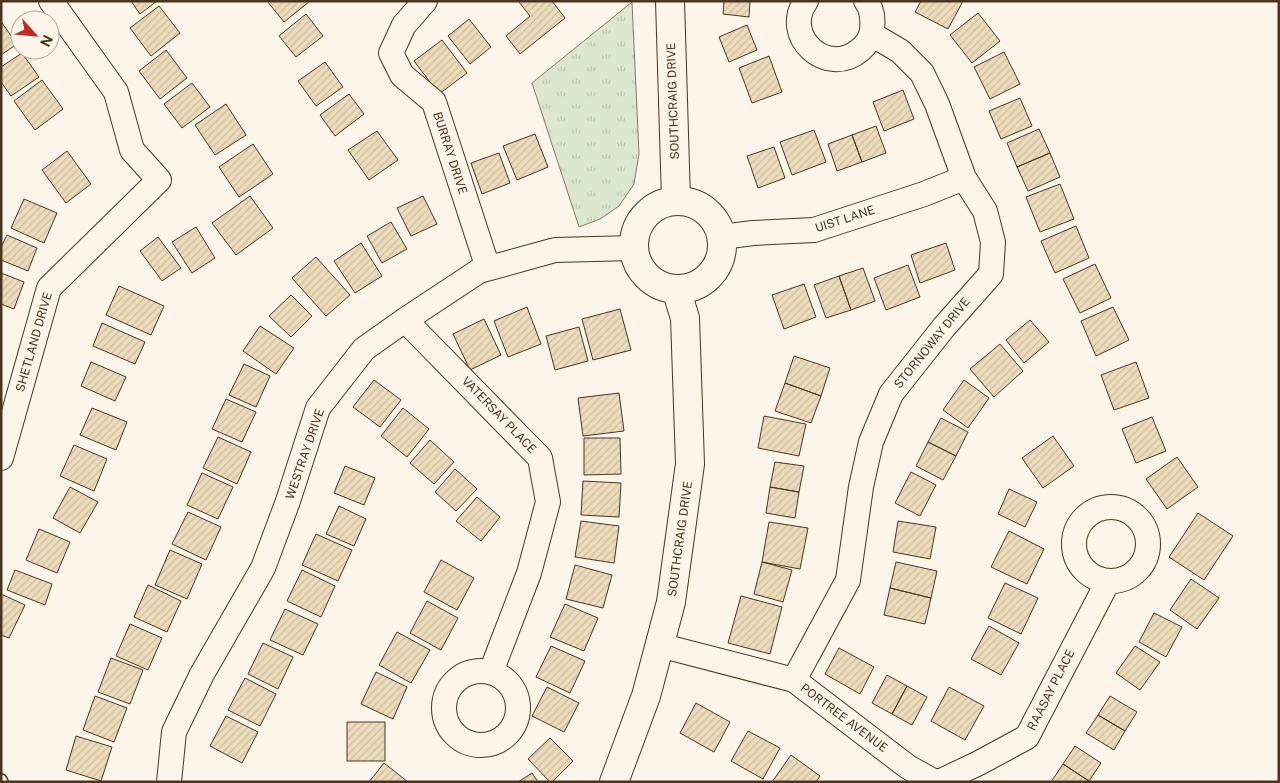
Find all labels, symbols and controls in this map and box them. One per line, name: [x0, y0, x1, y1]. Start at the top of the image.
north arrow: [10, 10, 60, 60]
text: N: [37, 32, 56, 49]
street label: SOUTHCRAIG DRIVE: [664, 42, 682, 160]
street label: BURRAY DRIVE: [430, 110, 470, 196]
street label: UIST LANE: [813, 203, 877, 235]
street label: SHETLAND DRIVE: [13, 290, 55, 394]
street label: STORNOWAY DRIVE: [891, 295, 973, 391]
street label: VATERSAY PLACE: [459, 374, 539, 456]
street label: WESTRAY DRIVE: [283, 407, 327, 501]
street label: SOUTHCRAIG DRIVE: [665, 480, 695, 598]
street label: RAASAY PLACE: [1025, 647, 1077, 733]
street label: PORTREE AVENUE: [798, 681, 890, 755]

